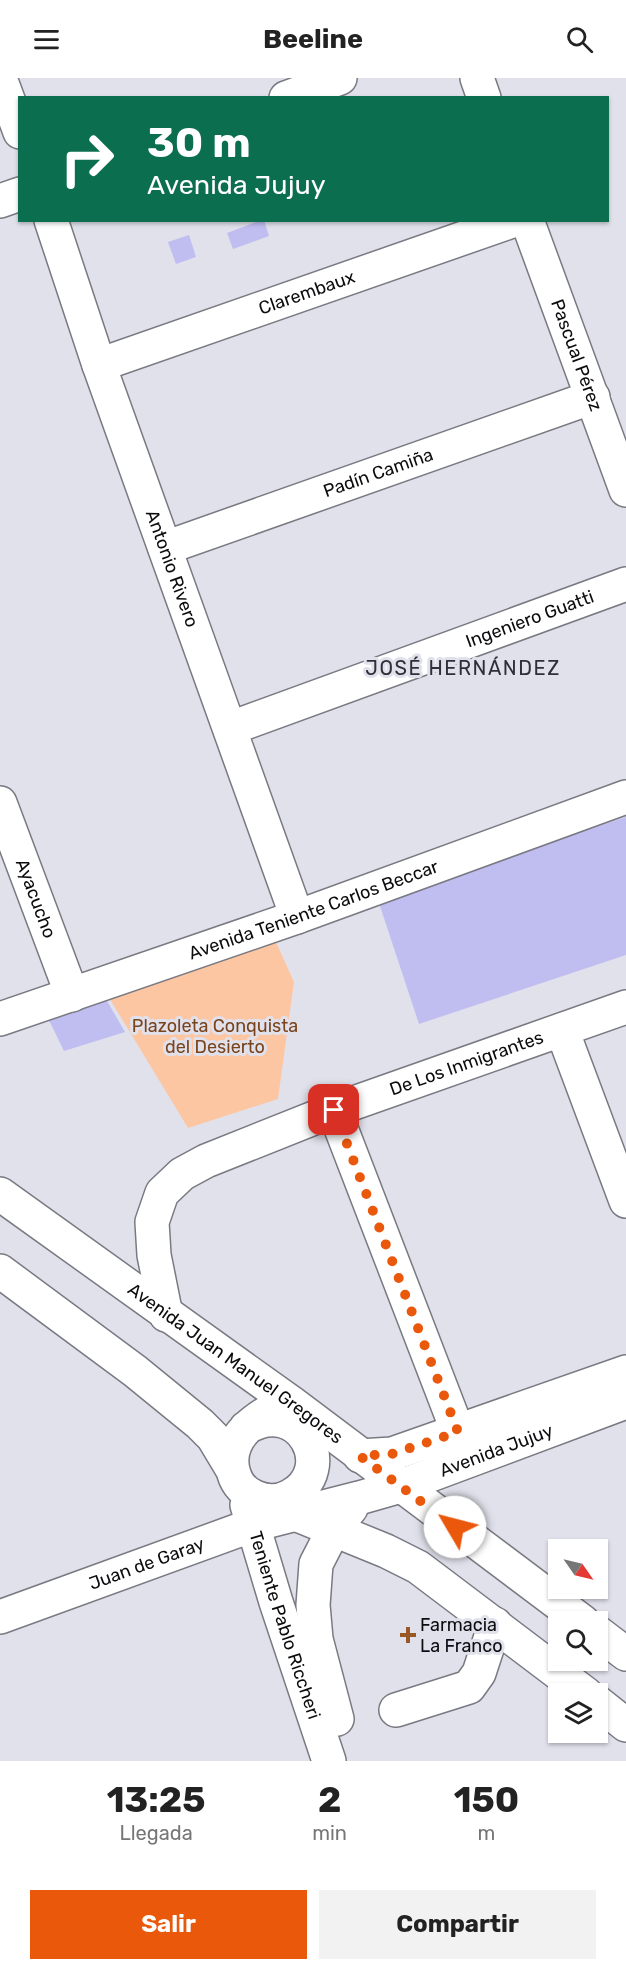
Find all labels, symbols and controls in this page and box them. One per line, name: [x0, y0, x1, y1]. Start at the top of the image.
icon: menu: [30, 23, 63, 56]
text: Beeline: [263, 23, 363, 55]
icon: search: [563, 23, 596, 56]
text: 30 m: [147, 118, 251, 168]
icon: right: [48, 120, 126, 198]
text: Avenida Jujuy: [147, 169, 326, 201]
street label: Clarembaux: [256, 266, 358, 319]
street label: Pascual Pérez: [546, 296, 607, 414]
street label: Padín Camiña: [320, 443, 436, 502]
street label: Antonio Rivero: [141, 507, 203, 630]
street label: Ingeniero Guatti: [463, 586, 597, 653]
district label: JOSÉ HERNÁNDEZ: [365, 656, 561, 680]
street label: Avenida Teniente Carlos Beccar: [186, 855, 442, 964]
street label: Ayacucho: [11, 856, 61, 941]
park label: Plazoleta Conquista del Desierto: [132, 1015, 298, 1058]
street label: De Los Inmigrantes: [387, 1026, 546, 1101]
pin: [308, 1084, 359, 1135]
icon: arrive: [317, 1093, 350, 1126]
street label: Avenida Juan Manuel Gregores: [124, 1278, 347, 1449]
street label: Avenida Jujuy: [437, 1419, 556, 1482]
position arrow: [423, 1495, 487, 1559]
street label: Teniente Pablo Riccheri: [244, 1529, 325, 1722]
street label: Juan de Garay: [86, 1533, 207, 1595]
north arrow: [548, 1539, 608, 1599]
map controls: [548, 1539, 608, 1743]
button: search: [548, 1611, 608, 1671]
place label: Farmacia La Franco: [420, 1614, 503, 1657]
marker: Farmacia La Franco: [401, 1628, 415, 1642]
button: layers: [548, 1683, 608, 1743]
text: 13:25: [107, 1778, 206, 1821]
text: 2: [318, 1778, 341, 1821]
text: 150: [454, 1778, 519, 1821]
text: Llegada: [119, 1821, 193, 1845]
text: min: [312, 1821, 347, 1845]
text: m: [478, 1821, 495, 1845]
button: Salir: [30, 1890, 307, 1959]
button: Compartir: [319, 1890, 596, 1959]

